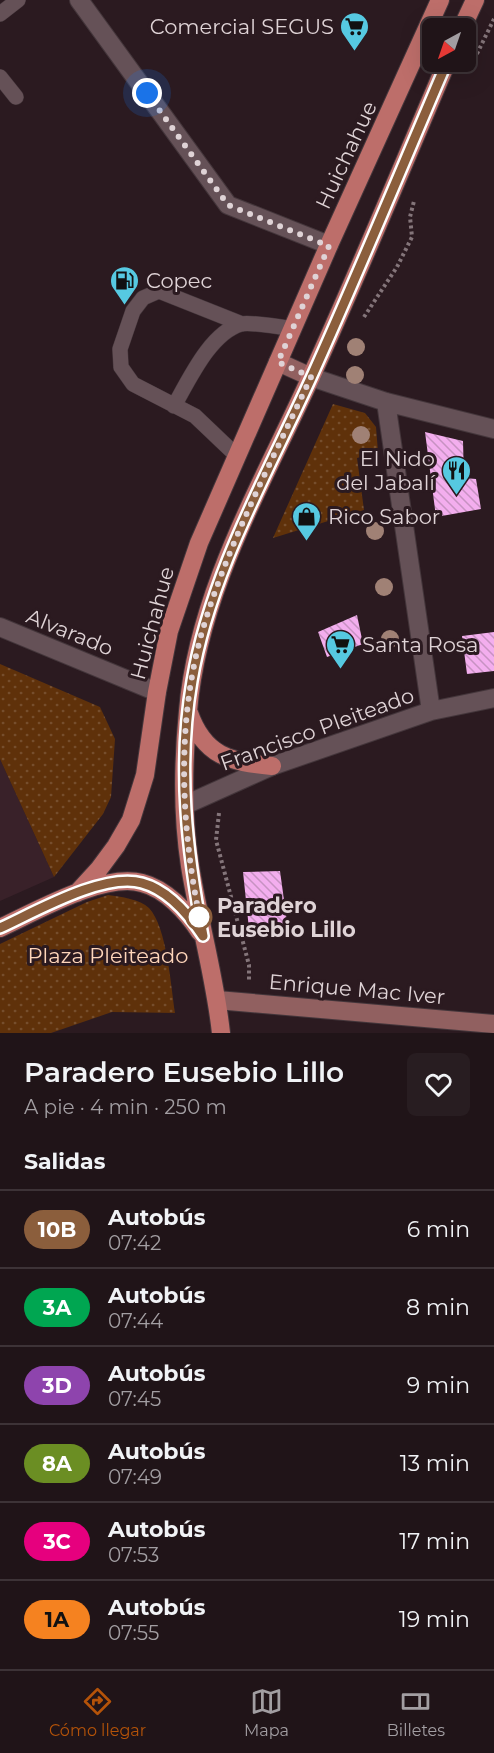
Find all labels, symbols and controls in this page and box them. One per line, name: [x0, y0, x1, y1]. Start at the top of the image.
supermarket icon: Comercial SEGUS: [339, 10, 371, 52]
place label: Comercial SEGUS: [150, 14, 334, 39]
north arrow: [422, 18, 476, 72]
map controls: [422, 18, 476, 72]
your location: [132, 78, 162, 108]
street label: Huichahue: [310, 97, 382, 213]
fuel station icon: Copec: [109, 264, 141, 306]
place label: Copec: [146, 268, 212, 293]
place label: El Nido del Jabalí: [336, 446, 436, 495]
restaurant icon: El Nido del Jabalí: [440, 454, 472, 496]
shop icon: Rico Sabor: [291, 500, 323, 542]
place label: Rico Sabor: [328, 504, 440, 529]
street label: Huichahue: [125, 564, 179, 682]
street label: Alvarado: [23, 603, 117, 661]
supermarket icon: Santa Rosa: [325, 628, 357, 670]
place label: Santa Rosa: [362, 632, 479, 657]
street label: Francisco Pleiteado: [217, 682, 417, 776]
place label: Paradero Eusebio Lillo: [217, 893, 356, 942]
marker: Paradero Eusebio Lillo: [186, 904, 212, 930]
park label: Plaza Pleiteado: [28, 943, 188, 968]
street label: Enrique Mac Iver: [268, 969, 446, 1009]
button: heart: [407, 1053, 470, 1116]
text: Paradero Eusebio Lillo: [24, 1055, 344, 1089]
text: A pie · 4 min · 250 m: [24, 1095, 227, 1119]
text: Salidas: [24, 1148, 105, 1175]
text: Autobús: [108, 1204, 205, 1231]
text: 6 min: [407, 1216, 470, 1243]
text: 10B: [38, 1217, 76, 1242]
text: 07:42: [108, 1231, 161, 1255]
text: Autobús: [108, 1282, 205, 1309]
text: 8 min: [406, 1294, 470, 1321]
text: 3A: [43, 1295, 71, 1320]
text: 07:44: [108, 1309, 163, 1333]
text: Autobús: [108, 1360, 205, 1387]
text: 9 min: [407, 1372, 470, 1399]
text: 3D: [42, 1373, 72, 1398]
text: 07:45: [108, 1387, 161, 1411]
text: Autobús: [108, 1438, 205, 1465]
text: 13 min: [400, 1450, 470, 1477]
text: 8A: [42, 1451, 72, 1476]
text: 07:49: [108, 1465, 162, 1489]
text: Autobús: [108, 1516, 205, 1543]
text: 17 min: [399, 1528, 470, 1555]
text: 3C: [43, 1529, 71, 1554]
text: 07:53: [108, 1543, 159, 1567]
text: Autobús: [108, 1594, 205, 1621]
text: 19 min: [399, 1606, 470, 1633]
text: 1A: [45, 1607, 69, 1632]
text: 07:55: [108, 1621, 159, 1645]
tab: Cómo llegar: [49, 1685, 146, 1740]
tab: Mapa: [244, 1685, 289, 1740]
tab: Billetes: [387, 1685, 445, 1740]

